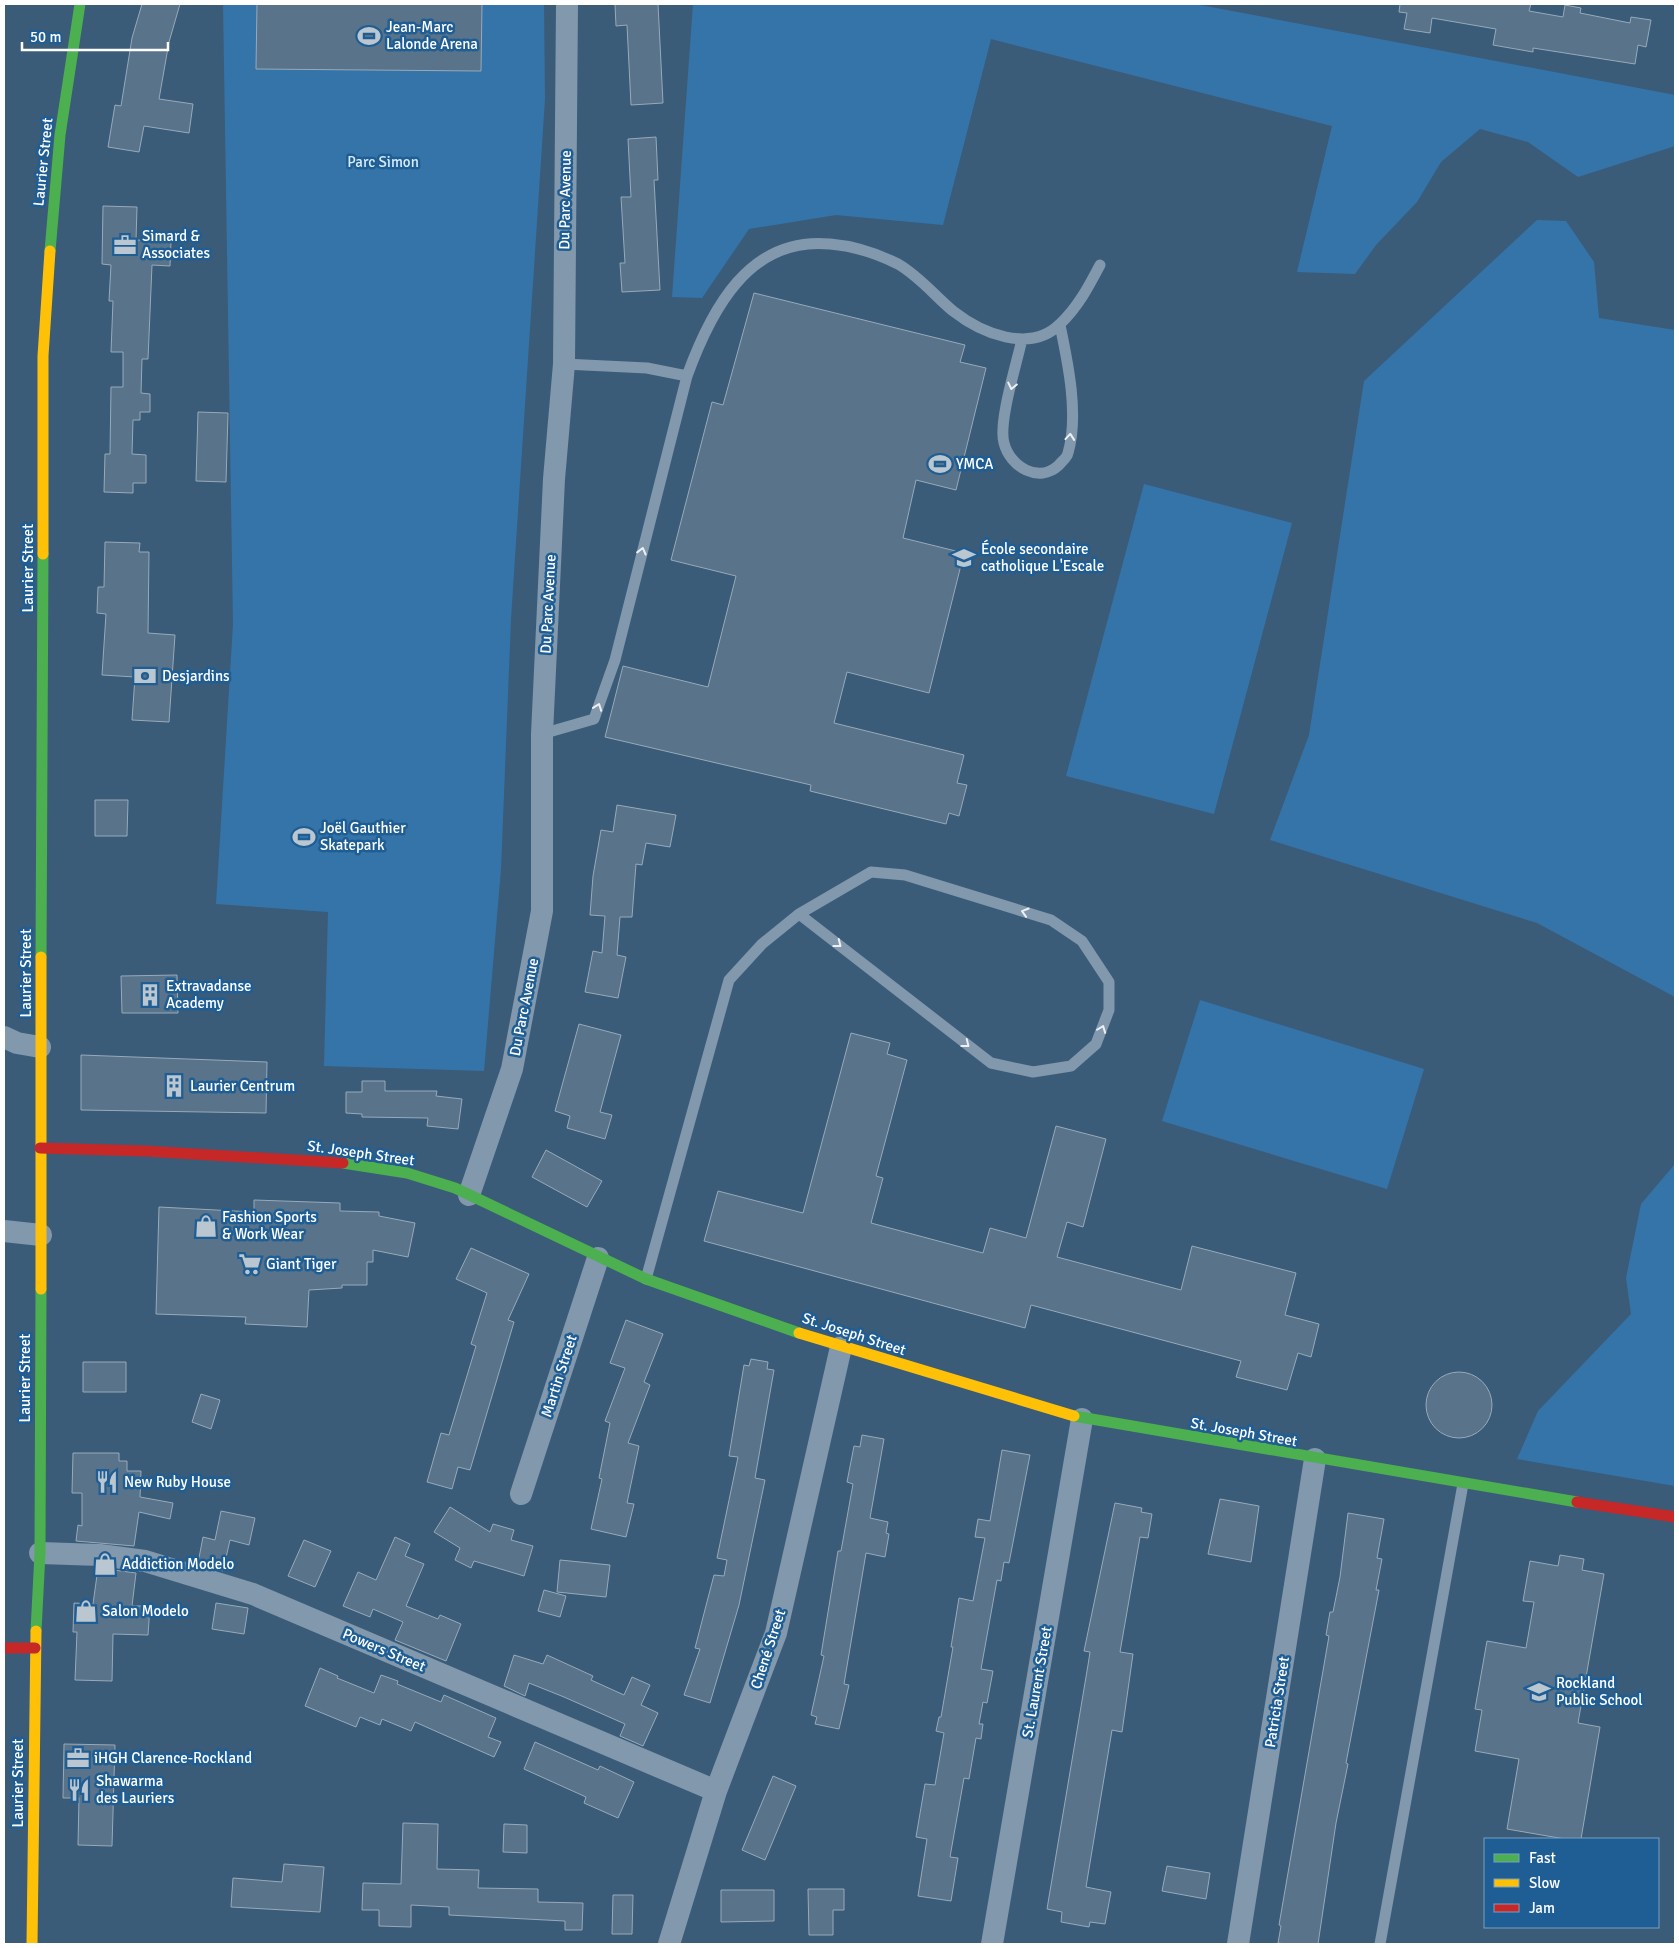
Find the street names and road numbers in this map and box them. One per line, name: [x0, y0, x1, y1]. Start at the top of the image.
street label: Laurier Street: [29, 117, 57, 207]
street label: Du Parc Avenue: [555, 150, 575, 250]
street label: Laurier Street: [19, 524, 37, 612]
street label: Du Parc Avenue: [536, 554, 560, 654]
street label: Laurier Street: [17, 929, 35, 1017]
street label: Du Parc Avenue: [506, 956, 542, 1058]
street label: St. Joseph Street: [306, 1137, 416, 1169]
street label: St. Joseph Street: [800, 1309, 908, 1359]
street label: Martin Street: [537, 1333, 581, 1419]
street label: Laurier Street: [16, 1334, 34, 1422]
street label: St. Joseph Street: [1189, 1414, 1299, 1450]
street label: Chené Street: [747, 1607, 789, 1691]
street label: Powers Street: [340, 1624, 428, 1676]
street label: St. Laurent Street: [1018, 1625, 1056, 1739]
street label: Patricia Street: [1261, 1655, 1293, 1749]
street label: Laurier Street: [9, 1739, 27, 1827]

